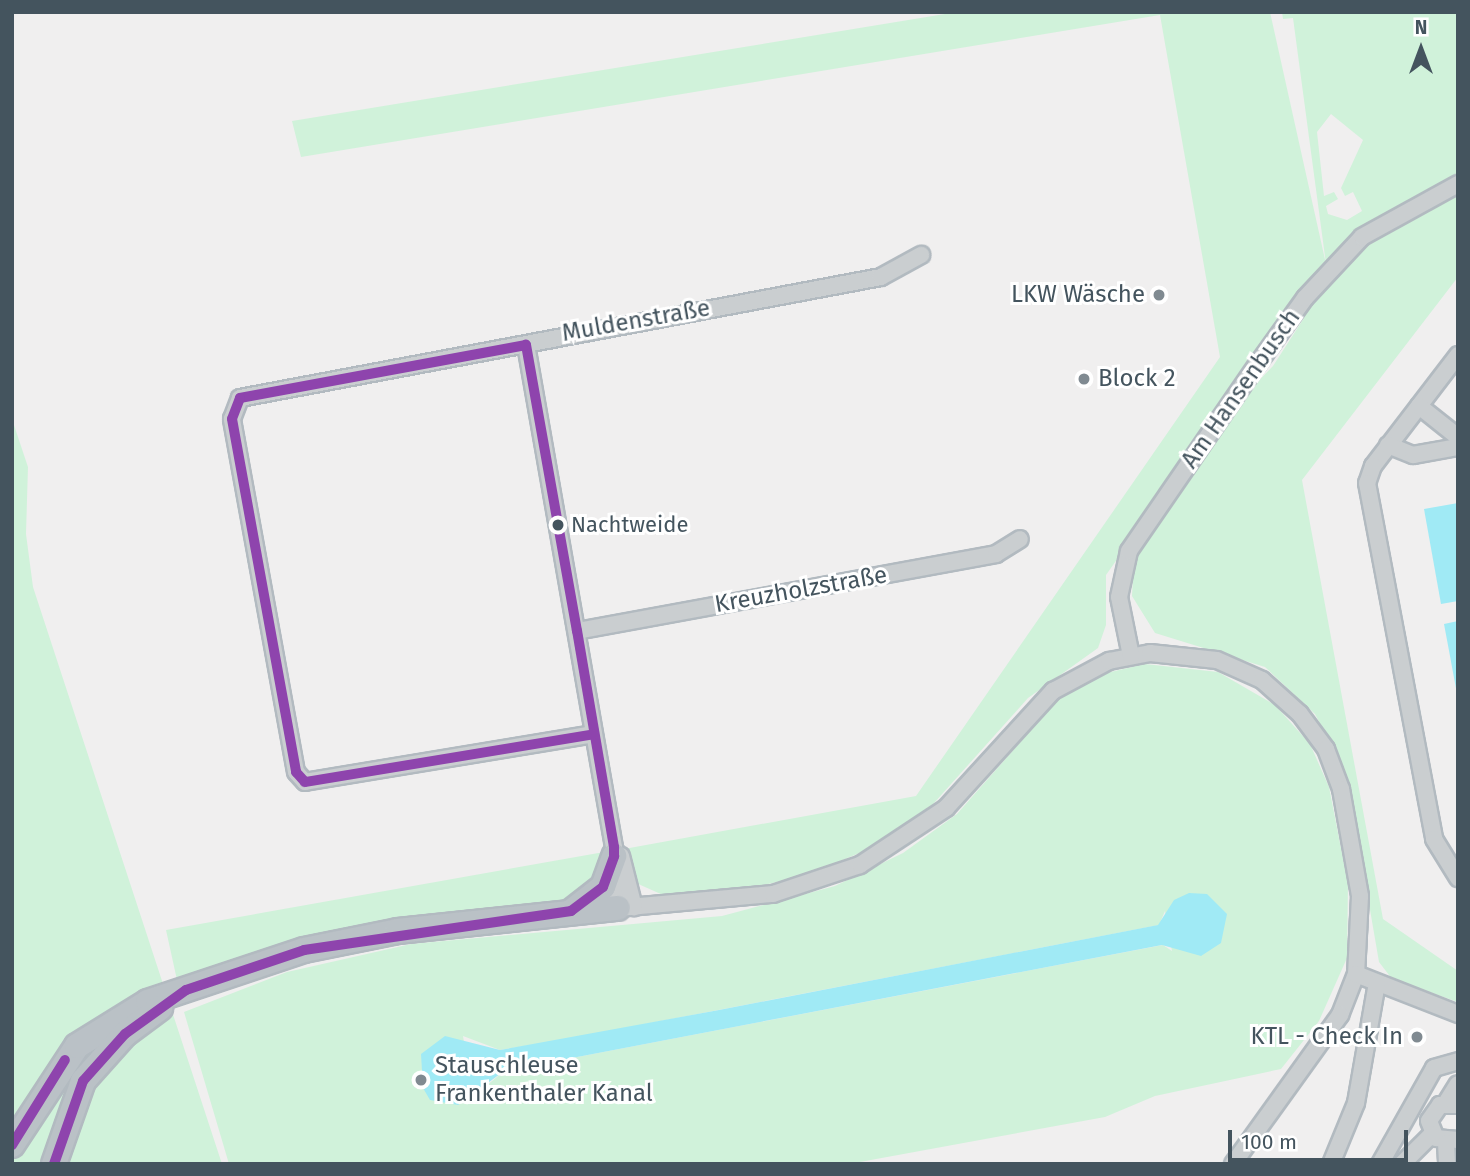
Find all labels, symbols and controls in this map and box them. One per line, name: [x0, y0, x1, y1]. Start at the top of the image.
north arrow: [1386, 14, 1456, 84]
text: N: [1415, 16, 1427, 39]
place label: LKW Wäsche: [1011, 281, 1145, 309]
marker: LKW Wäsche: [1151, 287, 1167, 303]
street label: Muldenstraße: [560, 294, 712, 348]
street label: Am Hansenbusch: [1175, 304, 1307, 474]
place label: Block 2: [1098, 365, 1176, 393]
marker: Block 2: [1076, 371, 1092, 387]
place label: Nachtweide: [571, 512, 688, 538]
marker: Nachtweide: [551, 518, 565, 532]
street label: Kreuzholzstraße: [713, 561, 889, 619]
place label: KTL - Check In: [1251, 1023, 1403, 1051]
marker: KTL - Check In: [1409, 1029, 1425, 1045]
place label: Stauschleuse Frankenthaler Kanal: [435, 1052, 653, 1108]
marker: Stauschleuse Frankenthaler Kanal: [413, 1072, 429, 1088]
scale bar: [1232, 1116, 1412, 1160]
text: 100 m: [1241, 1129, 1297, 1155]

